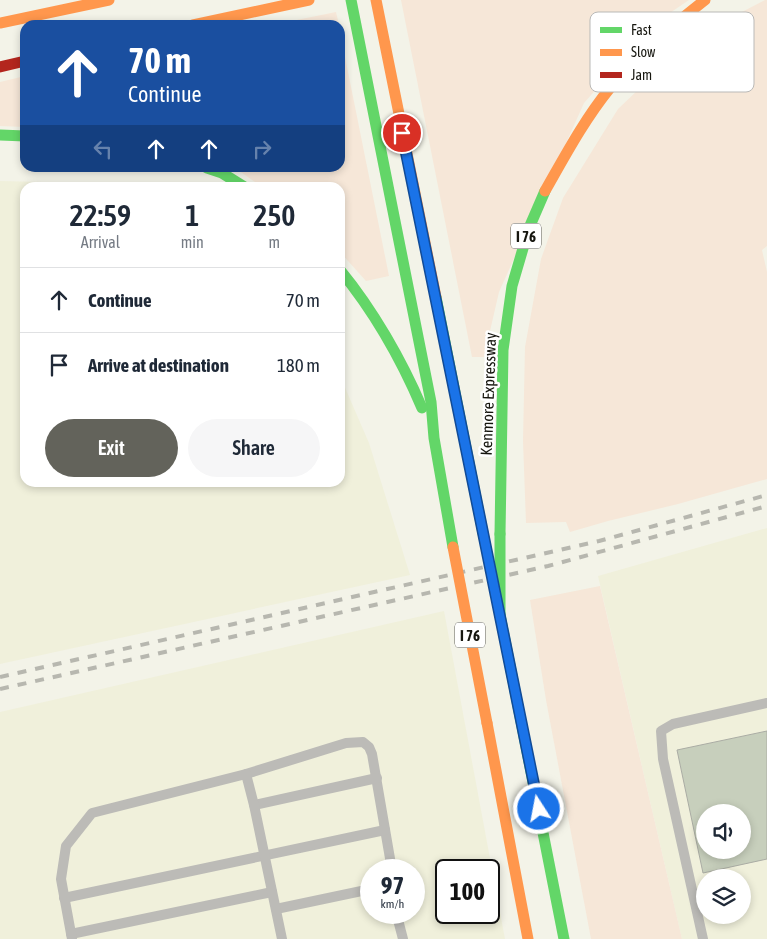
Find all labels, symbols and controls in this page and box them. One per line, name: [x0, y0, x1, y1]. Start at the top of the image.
legend: [590, 12, 754, 92]
text: Fast: [631, 22, 652, 38]
icon: ahead: [45, 40, 110, 105]
text: 70 m: [128, 40, 191, 80]
text: Slow: [631, 44, 656, 60]
text: Jam: [631, 67, 652, 83]
text: Continue: [128, 81, 202, 107]
pin: [381, 112, 423, 154]
icon: arrive: [388, 119, 416, 147]
icon: left: [89, 135, 117, 163]
icon: ahead: [142, 135, 170, 163]
icon: ahead: [195, 135, 223, 163]
icon: right: [248, 135, 276, 163]
text: 22:59: [69, 198, 131, 232]
text: 1: [185, 198, 199, 232]
text: 250: [253, 198, 295, 232]
road number: I 76: [511, 224, 541, 248]
text: Arrival: [81, 233, 120, 251]
text: min: [181, 233, 204, 251]
text: m: [269, 233, 280, 251]
icon: ahead: [45, 286, 73, 314]
text: Continue: [88, 289, 152, 311]
text: 70 m: [286, 289, 320, 311]
street label: Kenmore Expressway: [477, 332, 500, 456]
icon: arrive: [45, 351, 73, 379]
text: Arrive at destination: [88, 354, 229, 376]
text: 180 m: [277, 354, 320, 376]
button: Exit: [45, 419, 178, 477]
button: Share: [188, 419, 320, 477]
road number: I 76: [455, 622, 485, 648]
position arrow: [512, 782, 564, 834]
map controls: [696, 804, 751, 924]
button: sound: [696, 804, 751, 859]
speed limit sign: 100: [435, 859, 500, 924]
button: layers: [696, 869, 751, 924]
text: 97: [381, 871, 404, 899]
text: km/h: [381, 897, 404, 911]

